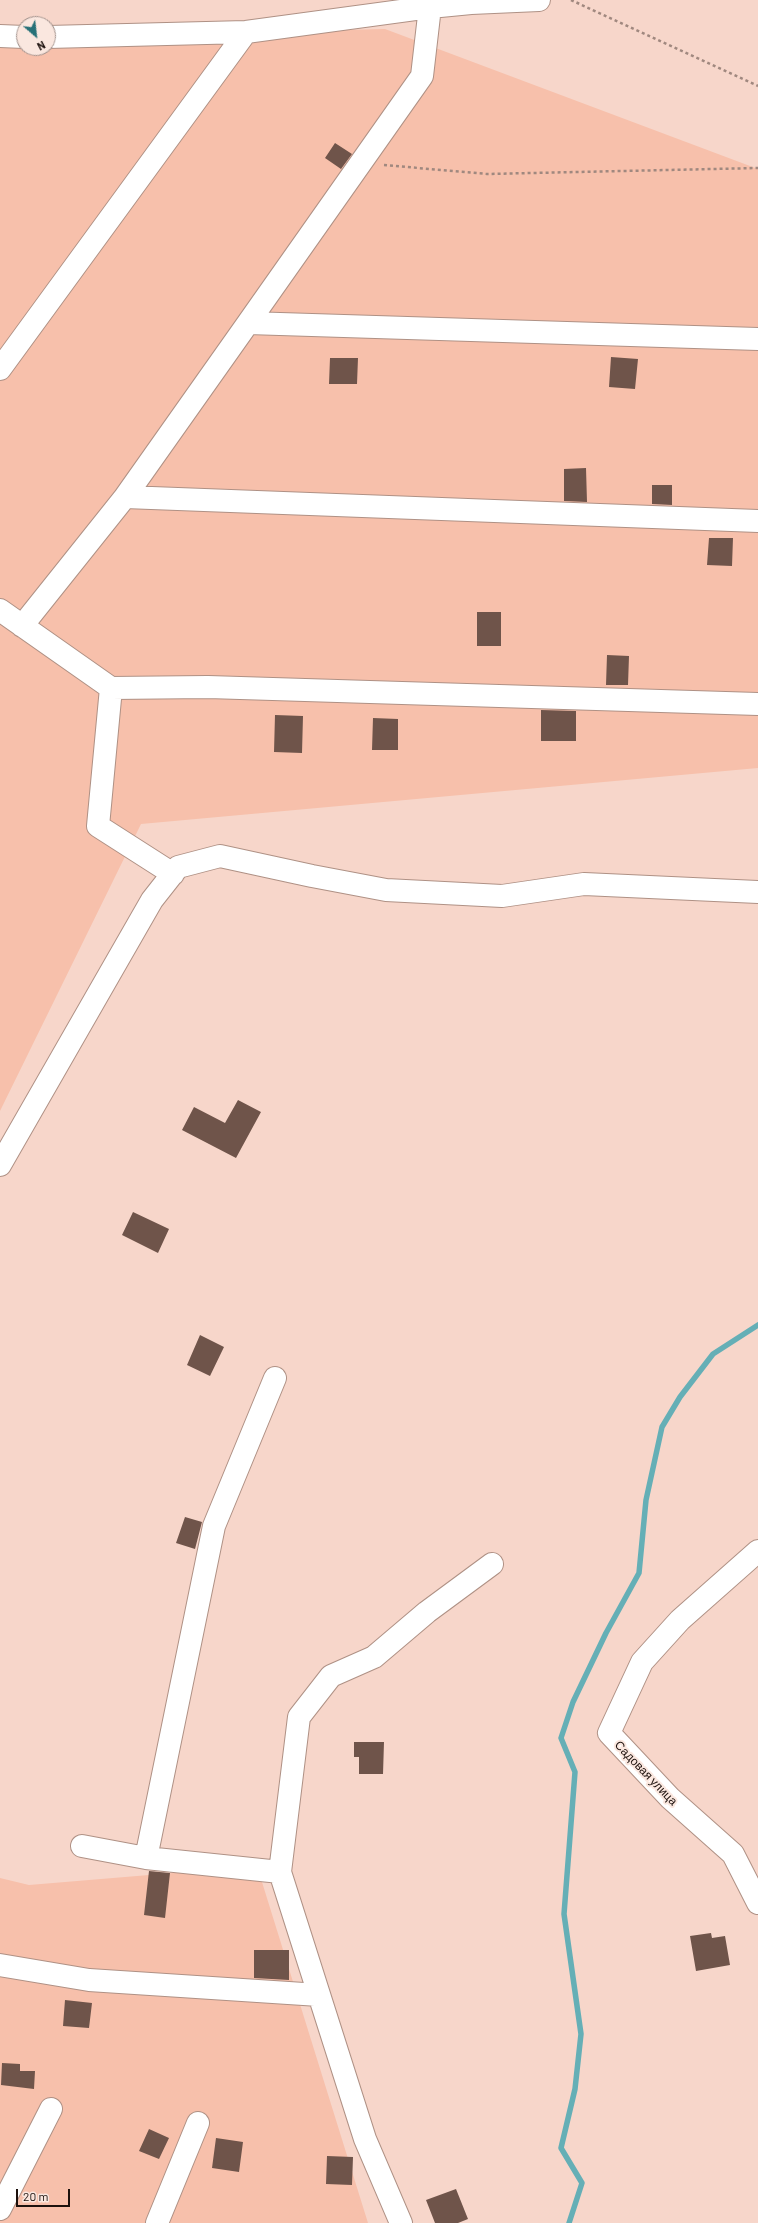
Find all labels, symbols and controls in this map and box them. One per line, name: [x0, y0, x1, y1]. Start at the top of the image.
north arrow: [16, 16, 56, 56]
text: N: [35, 39, 48, 54]
street label: Садовая улица: [612, 1738, 680, 1808]
scale bar: [18, 2181, 72, 2207]
text: 20 m: [23, 2189, 49, 2203]

